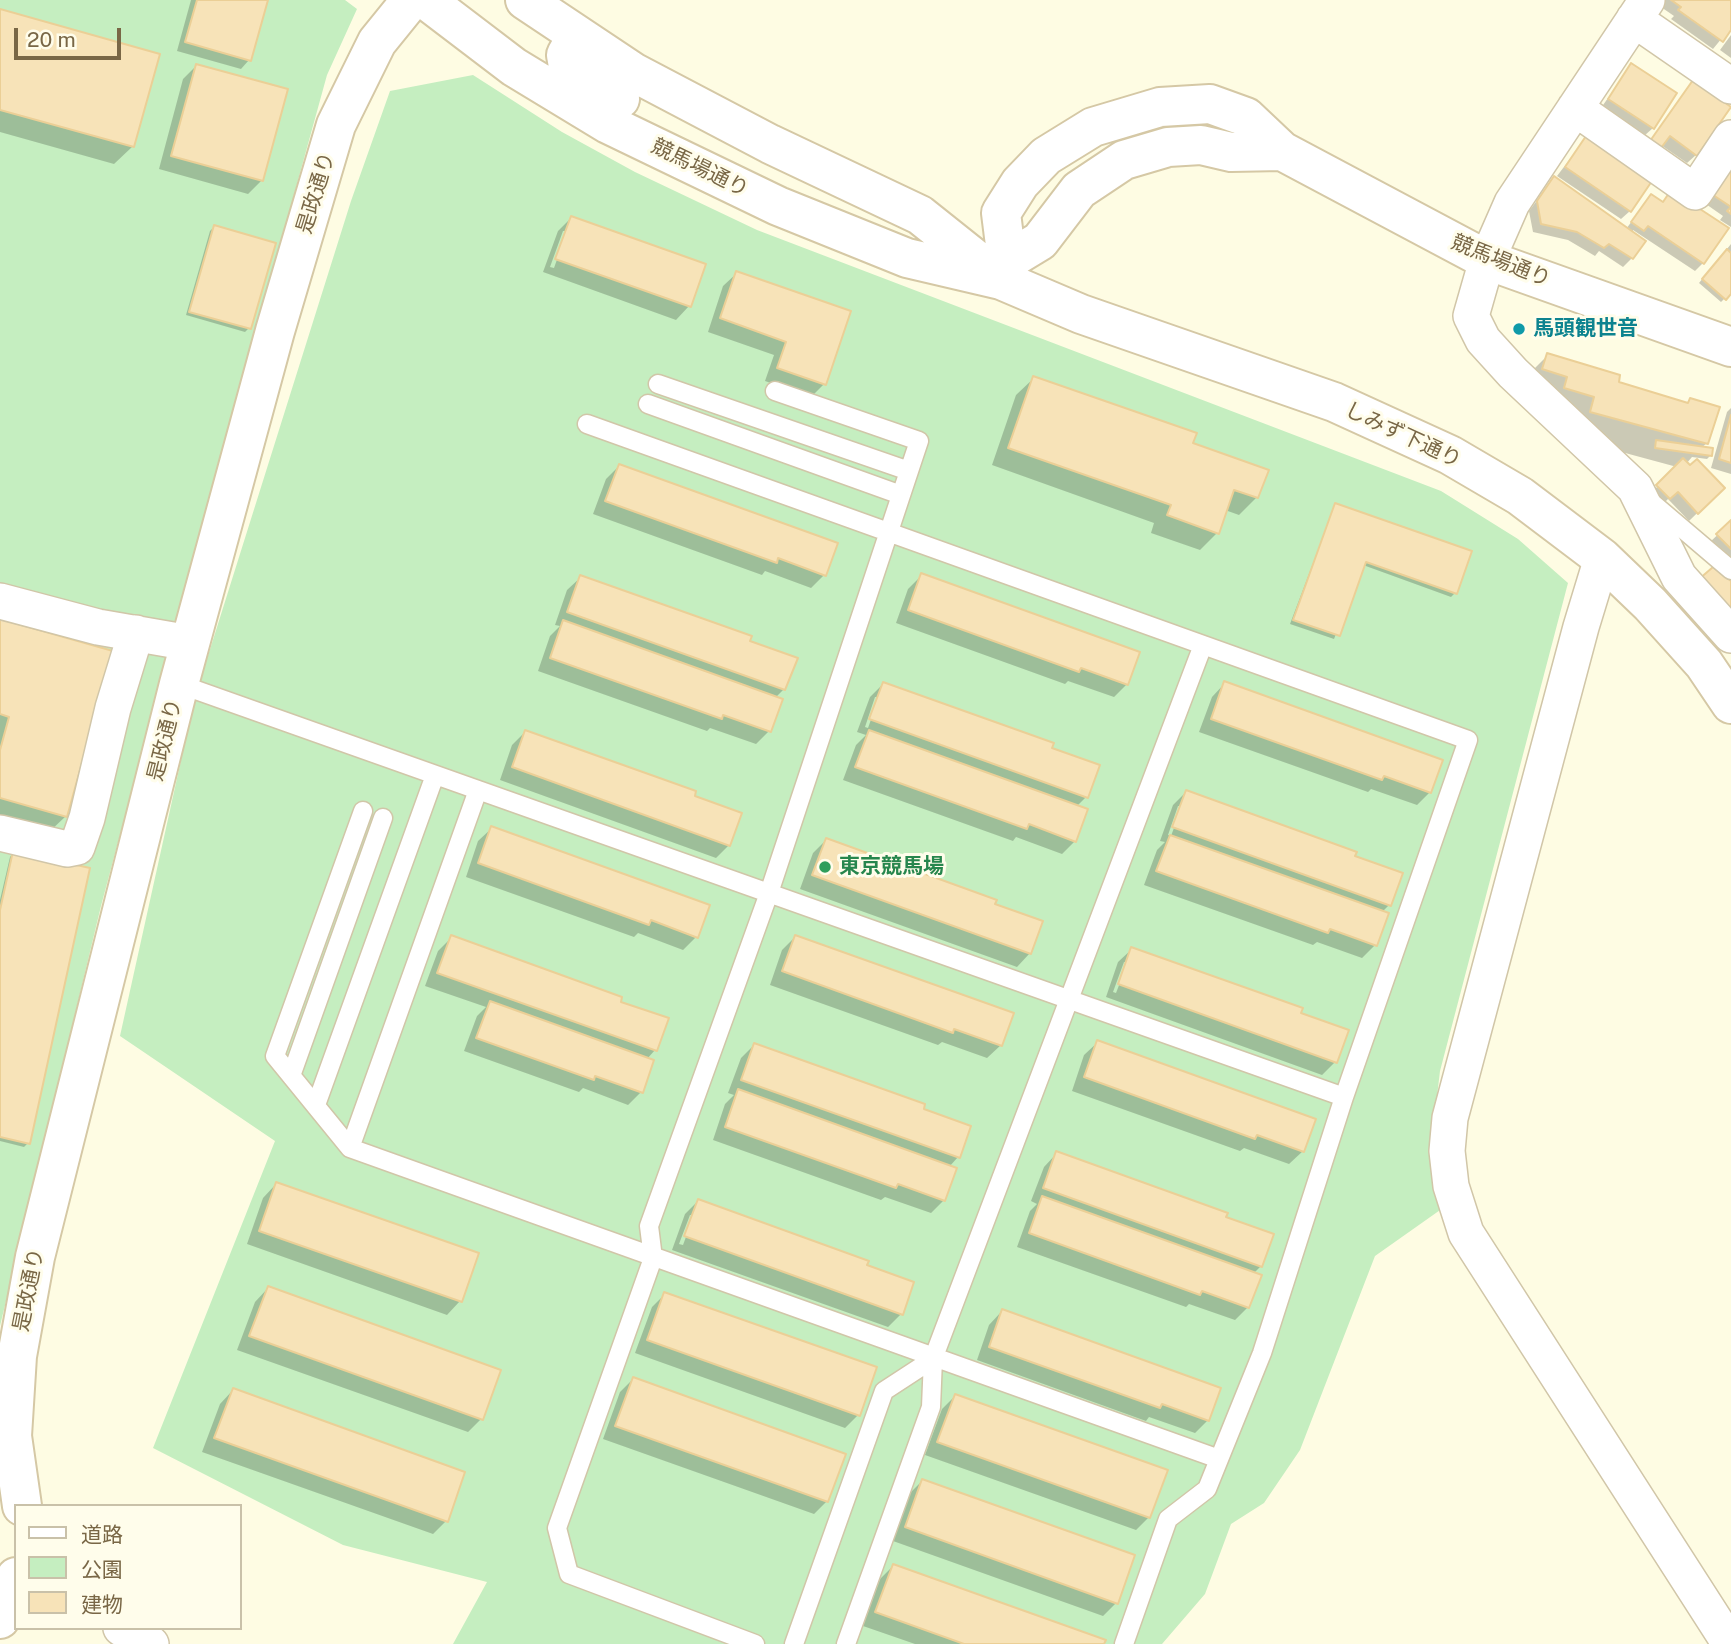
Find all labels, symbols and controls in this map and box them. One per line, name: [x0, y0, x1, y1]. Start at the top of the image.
scale bar: [18, 14, 124, 58]
text: 20 m: [27, 27, 76, 52]
street label: 競馬場通り: [647, 134, 753, 202]
street label: 是政通り: [292, 149, 340, 237]
street label: 競馬場通り: [1448, 230, 1554, 292]
place label: 馬頭観世音: [1533, 316, 1638, 342]
marker: 馬頭観世音: [1511, 321, 1527, 337]
street label: しみず下通り: [1341, 397, 1465, 473]
street label: 是政通り: [143, 696, 187, 784]
place label: 東京競馬場: [839, 854, 944, 880]
marker: 東京競馬場: [817, 859, 833, 875]
street label: 是政通り: [9, 1246, 49, 1334]
legend: [14, 1504, 242, 1630]
text: 道路: [81, 1522, 123, 1547]
text: 公園: [81, 1557, 123, 1582]
text: 建物: [81, 1592, 123, 1617]

